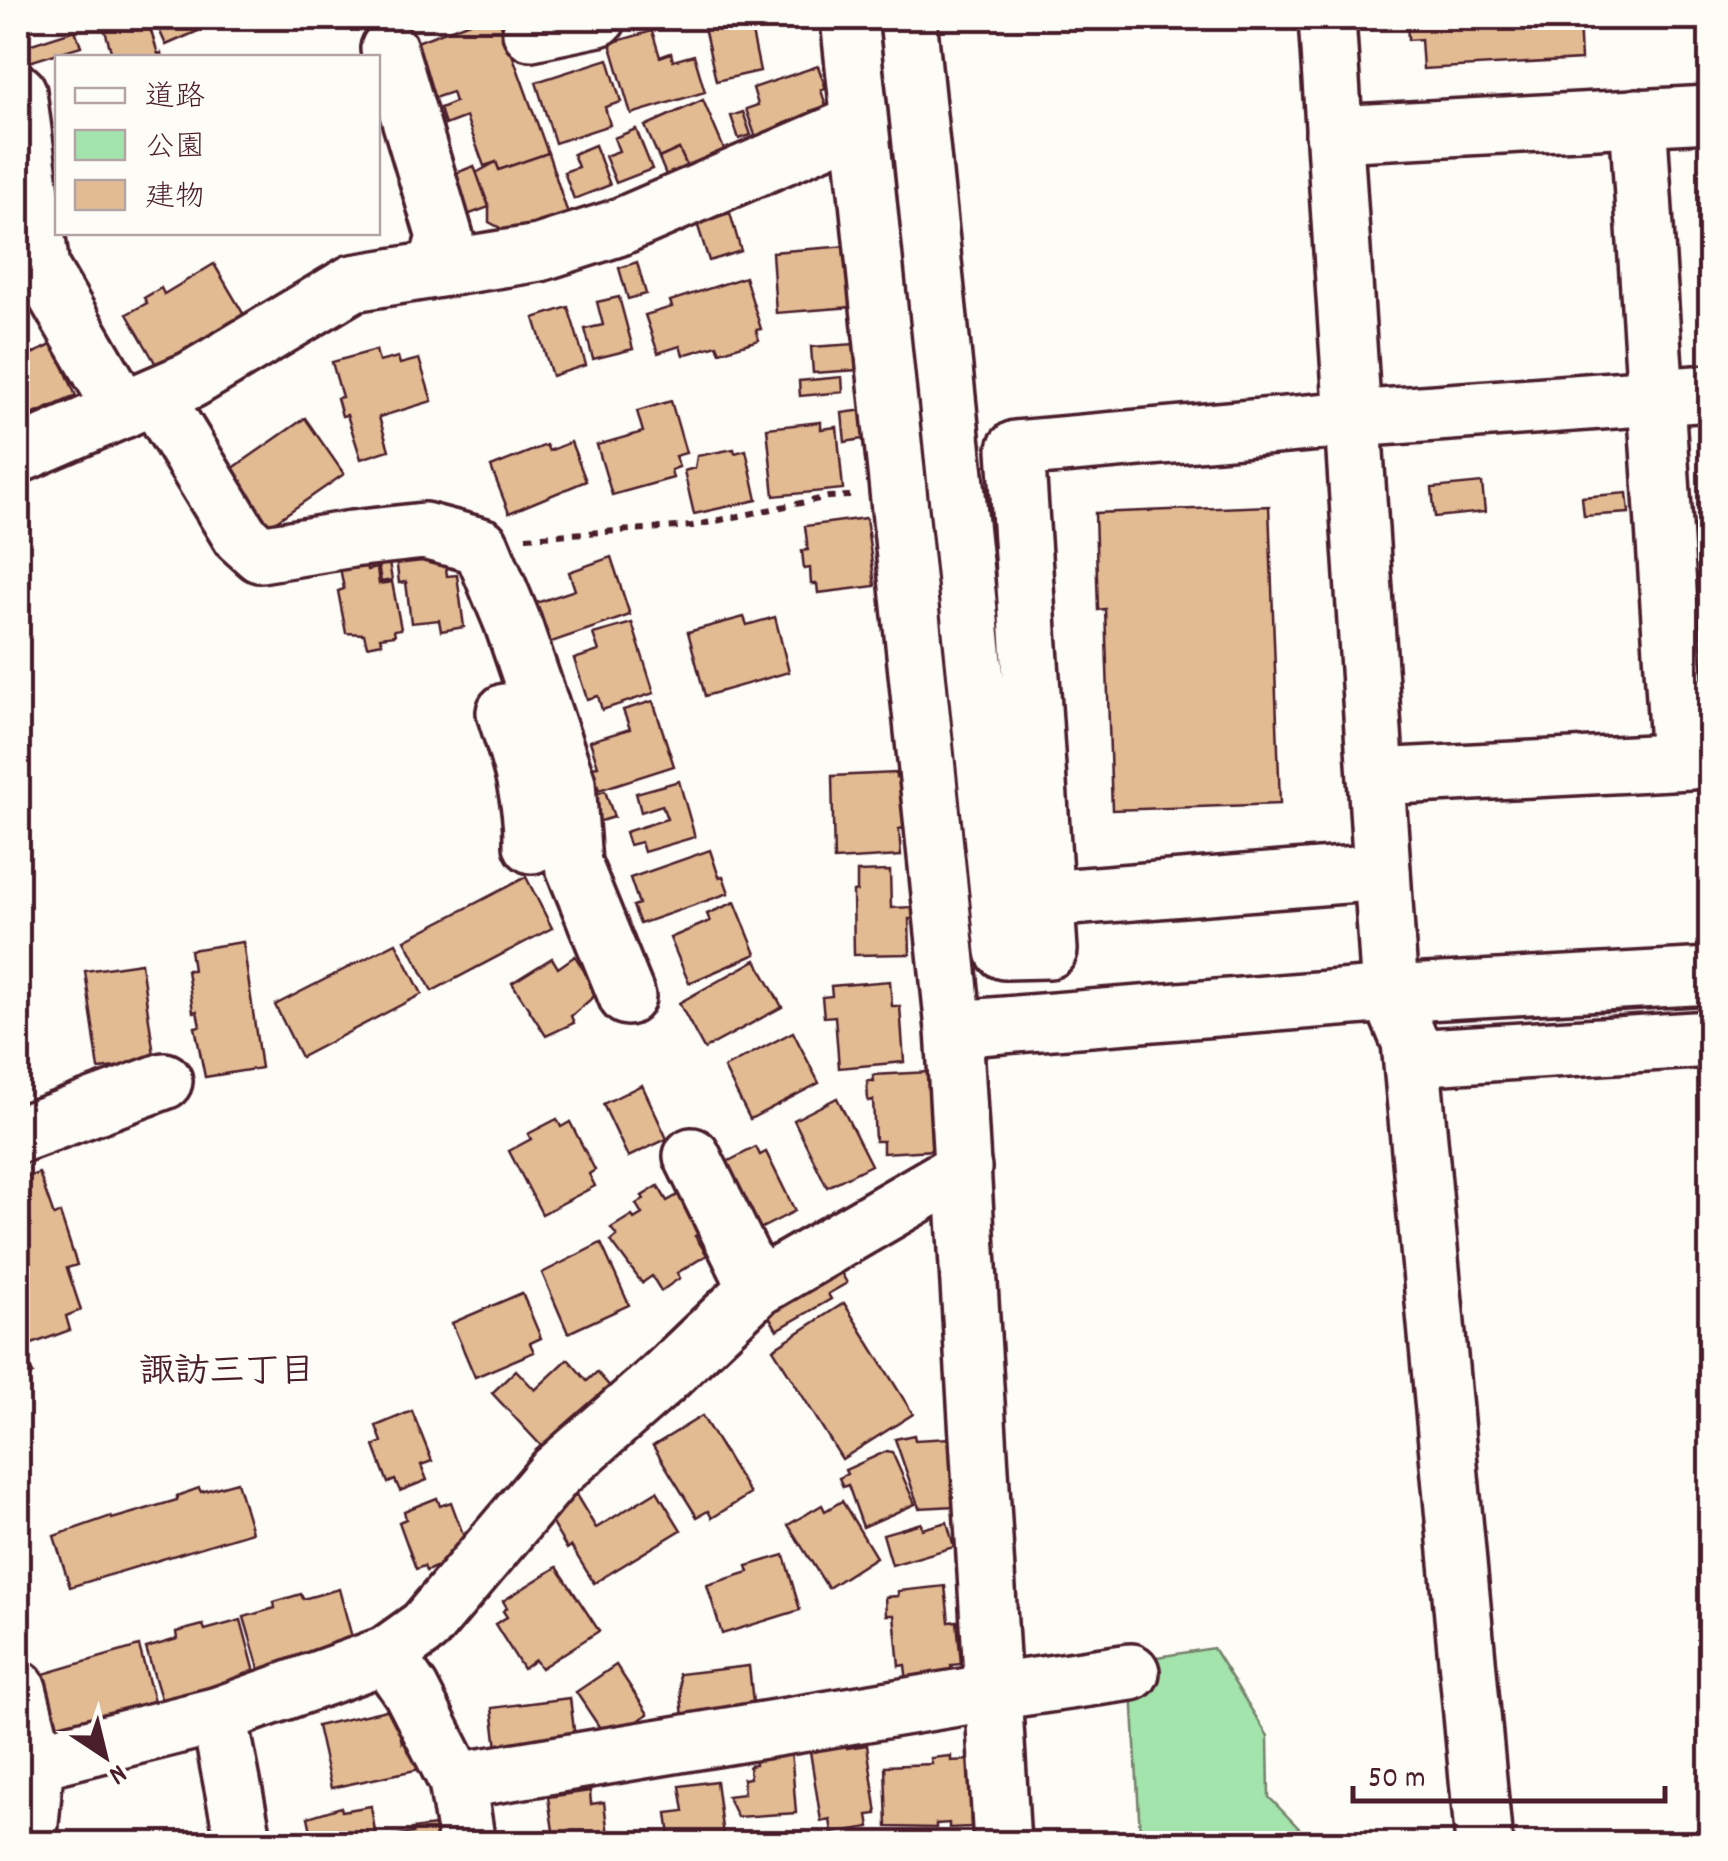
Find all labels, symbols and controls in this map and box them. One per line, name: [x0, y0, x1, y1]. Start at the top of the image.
legend: [55, 55, 380, 235]
text: 道路: [145, 78, 205, 121]
text: 公園: [145, 128, 205, 171]
text: 建物: [145, 178, 205, 221]
district label: 諏訪三丁目: [139, 1349, 315, 1399]
north arrow: [55, 1706, 155, 1806]
scale bar: [1353, 1741, 1666, 1803]
text: N: [99, 1752, 134, 1793]
text: 50 m: [1368, 1759, 1426, 1802]

